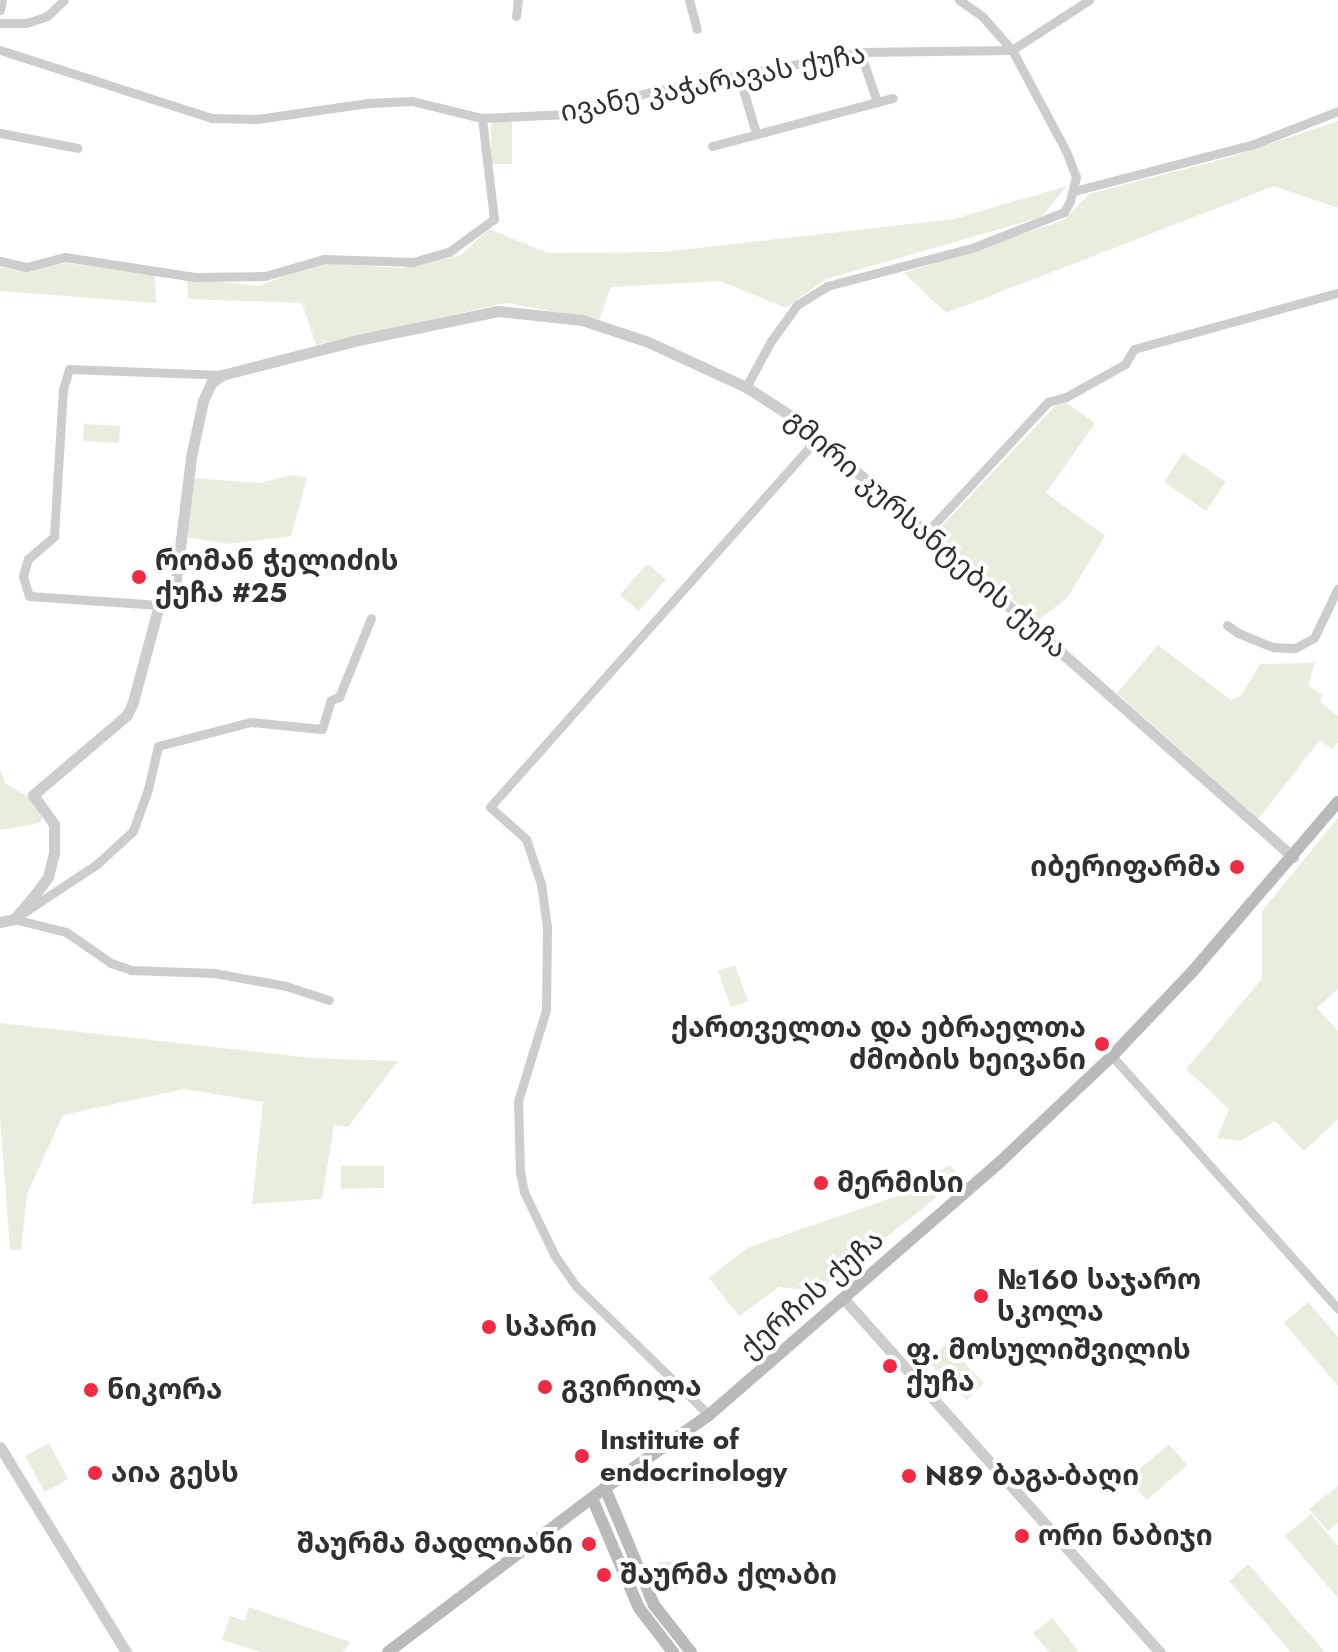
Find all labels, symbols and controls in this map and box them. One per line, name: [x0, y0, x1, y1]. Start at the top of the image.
street label: ივანე კაჭარავას ქუჩა: [558, 37, 868, 129]
street label: გმირი კურსანტების ქუჩა: [778, 402, 1074, 666]
place label: რომან ჭელიძის ქუჩა #25: [155, 544, 398, 610]
marker: რომან ჭელიძის ქუჩა #25: [130, 568, 148, 586]
place label: იბერიფარმა: [1030, 850, 1221, 884]
marker: იბერიფარმა: [1228, 858, 1246, 876]
place label: ქართველთა და ებრაელთა ძმობის ხეივანი: [671, 1011, 1086, 1077]
marker: ქართველთა და ებრაელთა ძმობის ხეივანი: [1093, 1035, 1111, 1053]
place label: მერმისი: [837, 1166, 964, 1200]
marker: მერმისი: [812, 1174, 830, 1192]
street label: ქერჩის ქუჩა: [733, 1223, 891, 1365]
place label: №160 საჯარო სკოლა: [997, 1263, 1201, 1329]
marker: №160 საჯარო სკოლა: [972, 1287, 990, 1305]
place label: სპარი: [505, 1310, 597, 1344]
marker: სპარი: [480, 1318, 498, 1336]
place label: ფ. მოსულიშვილის ქუჩა: [906, 1333, 1191, 1399]
marker: ფ. მოსულიშვილის ქუჩა: [881, 1357, 899, 1375]
place label: გვირილა: [561, 1370, 702, 1404]
place label: ნიკორა: [107, 1373, 222, 1407]
marker: გვირილა: [536, 1378, 554, 1396]
marker: ნიკორა: [82, 1381, 100, 1399]
place label: Institute of endocrinology: [600, 1423, 787, 1489]
marker: Institute of endocrinology: [571, 1445, 593, 1467]
place label: აია გესს: [111, 1456, 239, 1490]
place label: N89 ბაგა-ბაღი: [925, 1459, 1139, 1493]
marker: აია გესს: [86, 1464, 104, 1482]
marker: N89 ბაგა-ბაღი: [900, 1467, 918, 1485]
place label: ორი ნაბიჯი: [1038, 1519, 1213, 1553]
place label: შაურმა მადლიანი: [297, 1527, 573, 1561]
marker: ორი ნაბიჯი: [1013, 1527, 1031, 1545]
marker: შაურმა მადლიანი: [580, 1535, 598, 1553]
place label: შაურმა ქლაბი: [620, 1558, 837, 1592]
marker: შაურმა ქლაბი: [595, 1566, 613, 1584]

